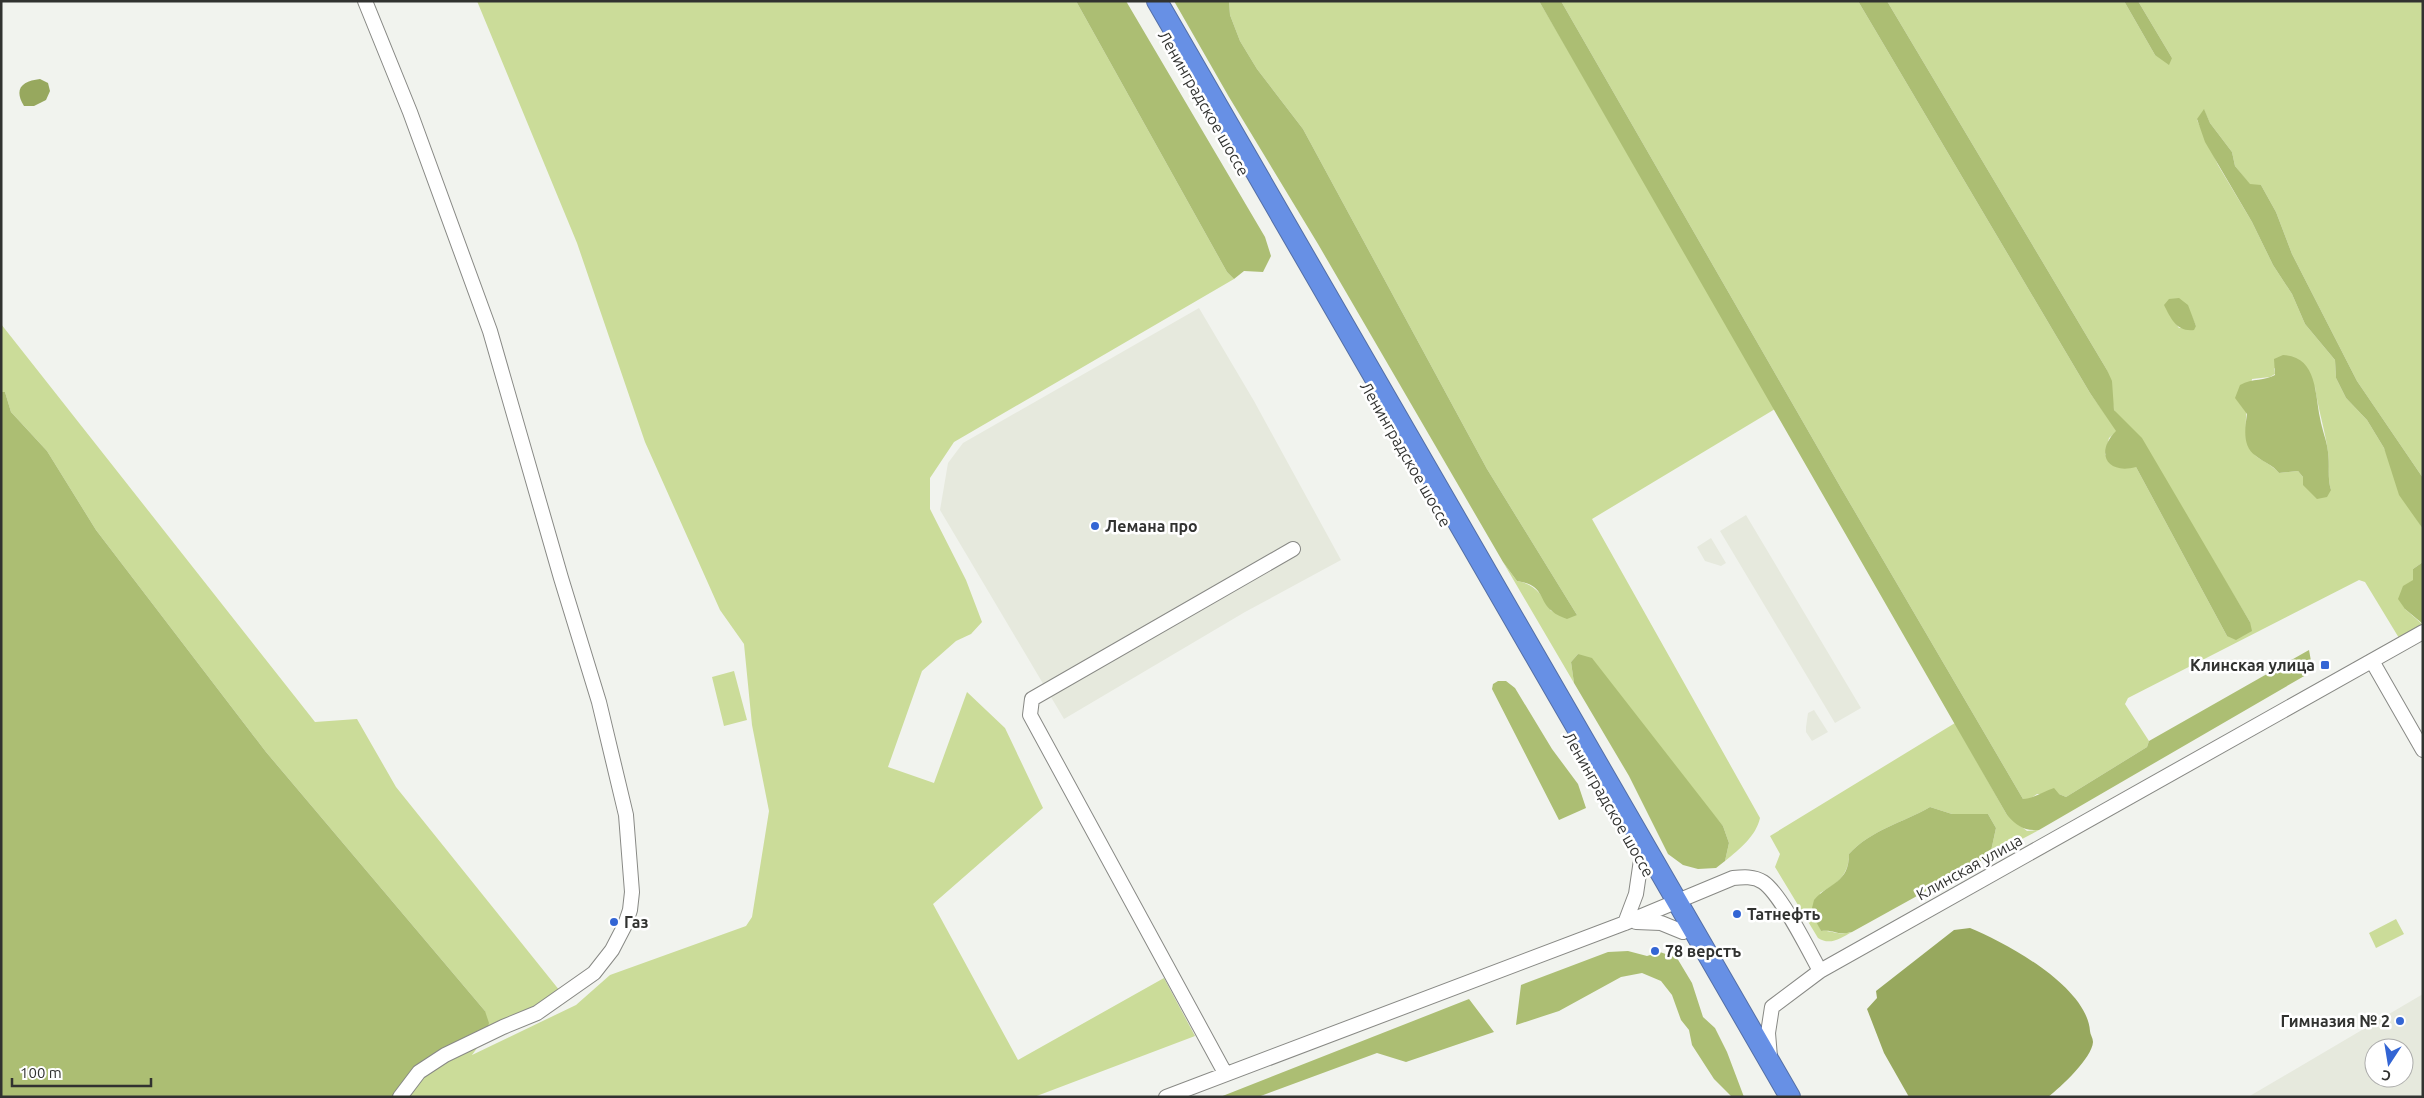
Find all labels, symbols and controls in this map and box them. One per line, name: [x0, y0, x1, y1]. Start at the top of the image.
street label: Ленинградское шоссе: [1155, 27, 1253, 179]
street label: Ленинградское шоссе: [1357, 378, 1455, 530]
place label: Лемана про: [1105, 517, 1198, 535]
marker: Лемана про: [1089, 520, 1101, 532]
place label: Клинская улица: [2190, 656, 2315, 674]
marker: Клинская улица: [2319, 659, 2331, 671]
street label: Ленинградское шоссе: [1560, 728, 1658, 880]
street label: Клинская улица: [1913, 830, 2025, 904]
place label: Татнефть: [1747, 905, 1821, 923]
marker: Татнефть: [1731, 908, 1743, 920]
place label: Газ: [624, 913, 649, 931]
marker: Газ: [608, 916, 620, 928]
place label: 78 верстъ: [1665, 942, 1741, 960]
marker: 78 верстъ: [1649, 945, 1661, 957]
place label: Гимназия № 2: [2281, 1012, 2390, 1030]
marker: Гимназия № 2: [2394, 1015, 2406, 1027]
north arrow: [2364, 1038, 2414, 1088]
scale bar: [12, 1056, 151, 1088]
text: 100 m: [20, 1064, 62, 1081]
text: С: [2380, 1067, 2392, 1084]

